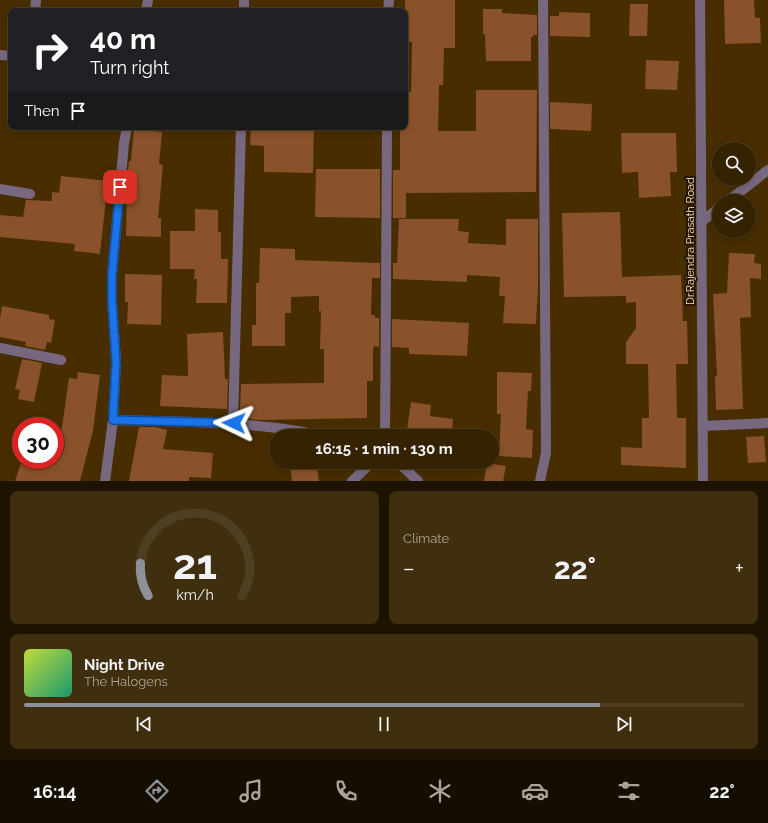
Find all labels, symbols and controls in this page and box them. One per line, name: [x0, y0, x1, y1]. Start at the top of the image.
text: 40 m: [90, 23, 156, 56]
icon: right: [24, 24, 76, 76]
text: Turn right: [90, 57, 169, 78]
icon: arrive: [67, 100, 89, 122]
text: Then: [24, 102, 59, 120]
map controls: [712, 142, 756, 238]
button: search: [712, 142, 756, 186]
pin: [103, 170, 137, 204]
icon: arrive: [109, 176, 131, 198]
street label: Dr.Rajendra Prasath Road: [684, 177, 697, 305]
button: layers: [712, 194, 756, 238]
position arrow: [213, 402, 255, 444]
speed limit sign: 30: [12, 417, 64, 469]
text: 16:15 · 1 min · 130 m: [315, 440, 453, 458]
text: Climate: [403, 531, 449, 546]
text: 21: [172, 539, 217, 588]
text: 22°: [554, 551, 596, 586]
text: −: [403, 555, 415, 581]
text: +: [735, 555, 744, 581]
text: km/h: [176, 586, 213, 602]
text: Night Drive: [84, 656, 164, 674]
text: The Halogens: [84, 674, 168, 689]
icon: previous: [133, 713, 155, 735]
icon: pause: [373, 713, 395, 735]
icon: next: [613, 713, 635, 735]
icon: directions: [143, 777, 171, 805]
icon: music: [237, 777, 265, 805]
icon: phone: [332, 777, 360, 805]
icon: climate: [426, 777, 454, 805]
icon: car: [521, 777, 549, 805]
icon: filters: [615, 777, 643, 805]
text: 16:14: [33, 781, 77, 802]
text: 22°: [709, 781, 735, 802]

